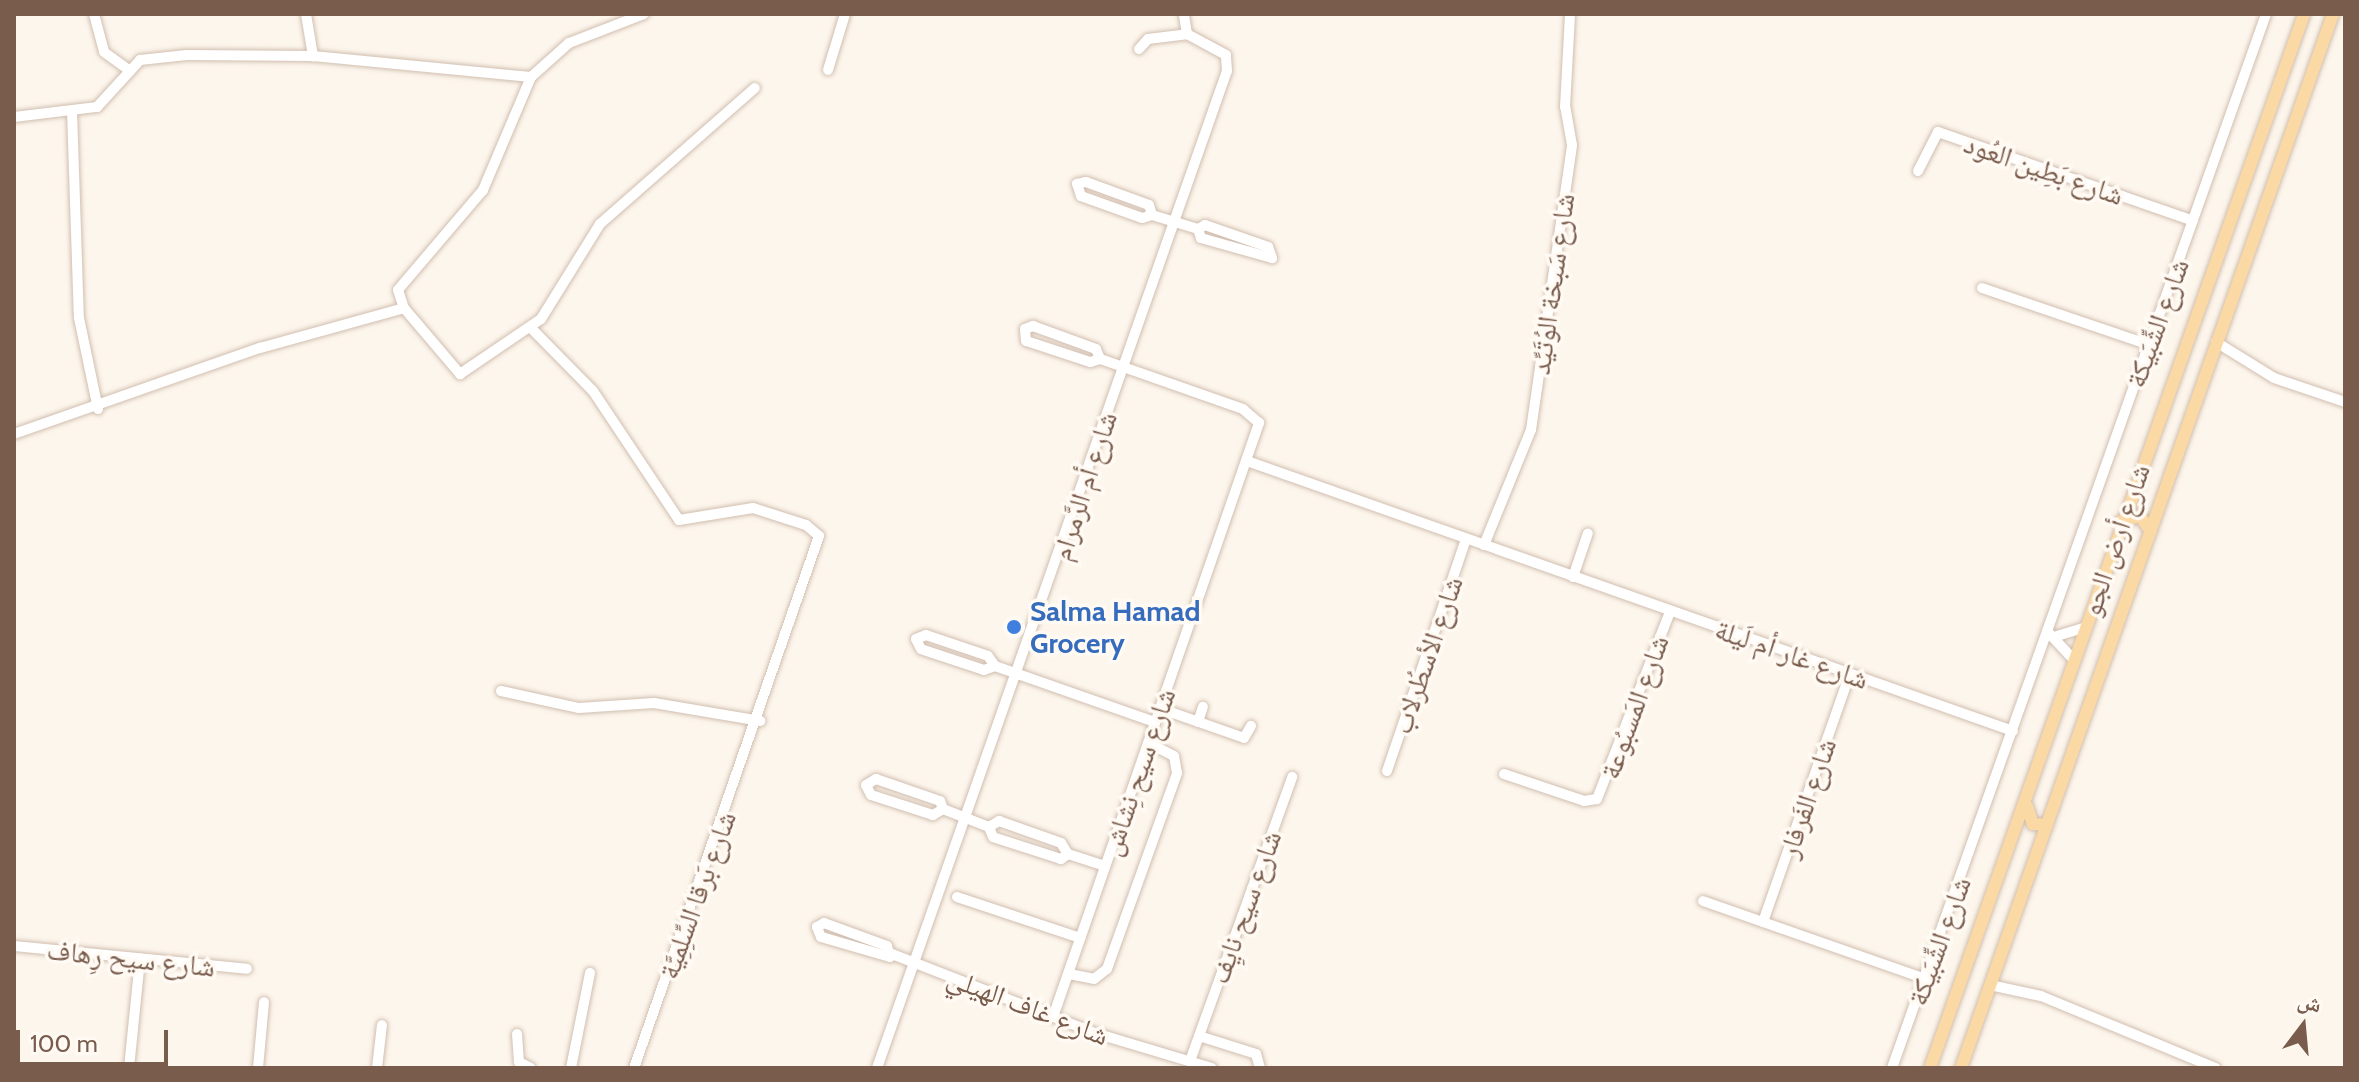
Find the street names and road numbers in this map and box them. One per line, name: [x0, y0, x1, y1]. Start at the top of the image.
street label: شارع بَطِين العُود: [1960, 126, 2128, 212]
street label: شارع سَبخة الوُتَيِّد: [1523, 191, 1581, 377]
street label: شارع الشِّبَيكة: [2118, 254, 2196, 392]
street label: شارع أم الرَّمرام: [1044, 407, 1124, 565]
street label: شارع أرض الجو: [2073, 460, 2157, 620]
street label: شارع الأسطُرلاب: [1384, 572, 1470, 738]
street label: شارع غار أم لَيلة: [1711, 612, 1873, 696]
street label: شارع المَسبُوعة: [1593, 631, 1675, 783]
street label: شارع سيح نِشاش: [1094, 684, 1182, 860]
street label: شارع الفَرفار: [1771, 734, 1843, 862]
street label: شارع بَرقا السِّلِمِيَّة: [651, 807, 743, 983]
street label: شارع سيح نايِف: [1202, 826, 1288, 988]
street label: شارع الشِّبَيكة: [1900, 872, 1978, 1010]
street label: شارع سيح رِهاف: [45, 932, 217, 984]
street label: شارع غاف الهيلي: [943, 960, 1113, 1052]

